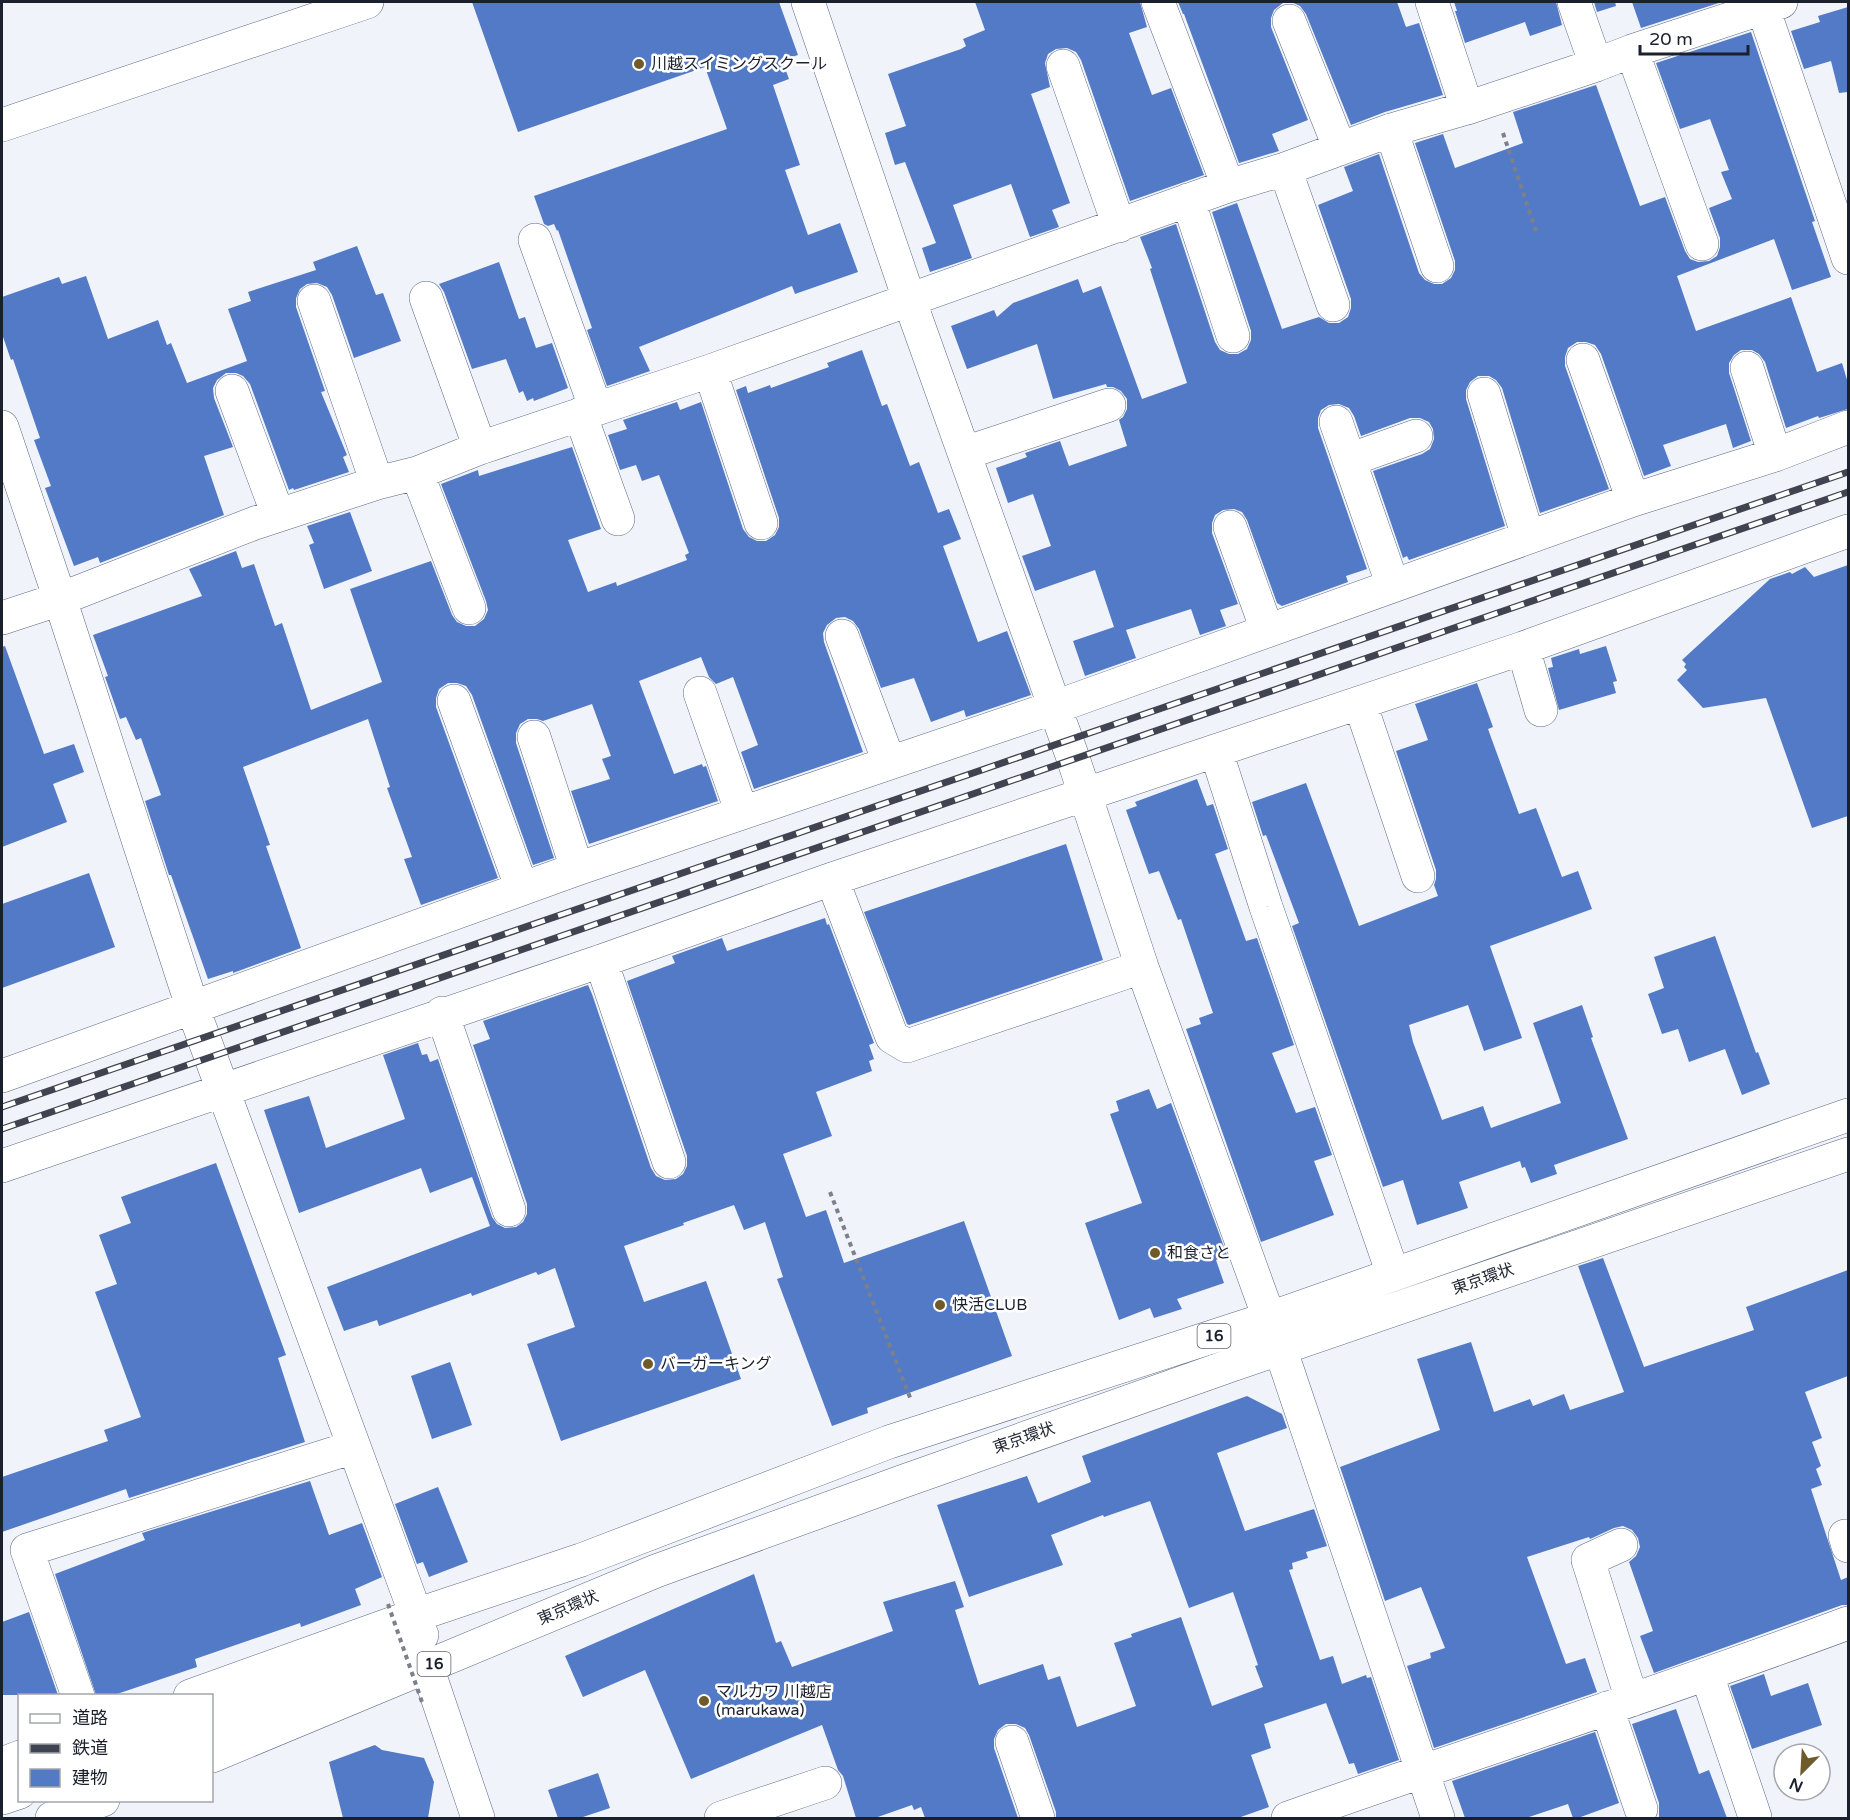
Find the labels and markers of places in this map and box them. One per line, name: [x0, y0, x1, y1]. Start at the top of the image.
place label: 川越スイミングスクール: [651, 54, 827, 74]
marker: 川越スイミングスクール: [632, 57, 646, 71]
place label: 和食さと: [1167, 1243, 1231, 1263]
marker: 和食さと: [1148, 1246, 1162, 1260]
place label: 快活CLUB: [952, 1295, 1027, 1315]
marker: 快活CLUB: [933, 1298, 947, 1312]
place label: バーガーキング: [660, 1354, 772, 1374]
marker: バーガーキング: [641, 1357, 655, 1371]
place label: マルカワ 川越店 (marukawa): [716, 1682, 832, 1720]
marker: マルカワ 川越店 (marukawa): [697, 1694, 711, 1708]

